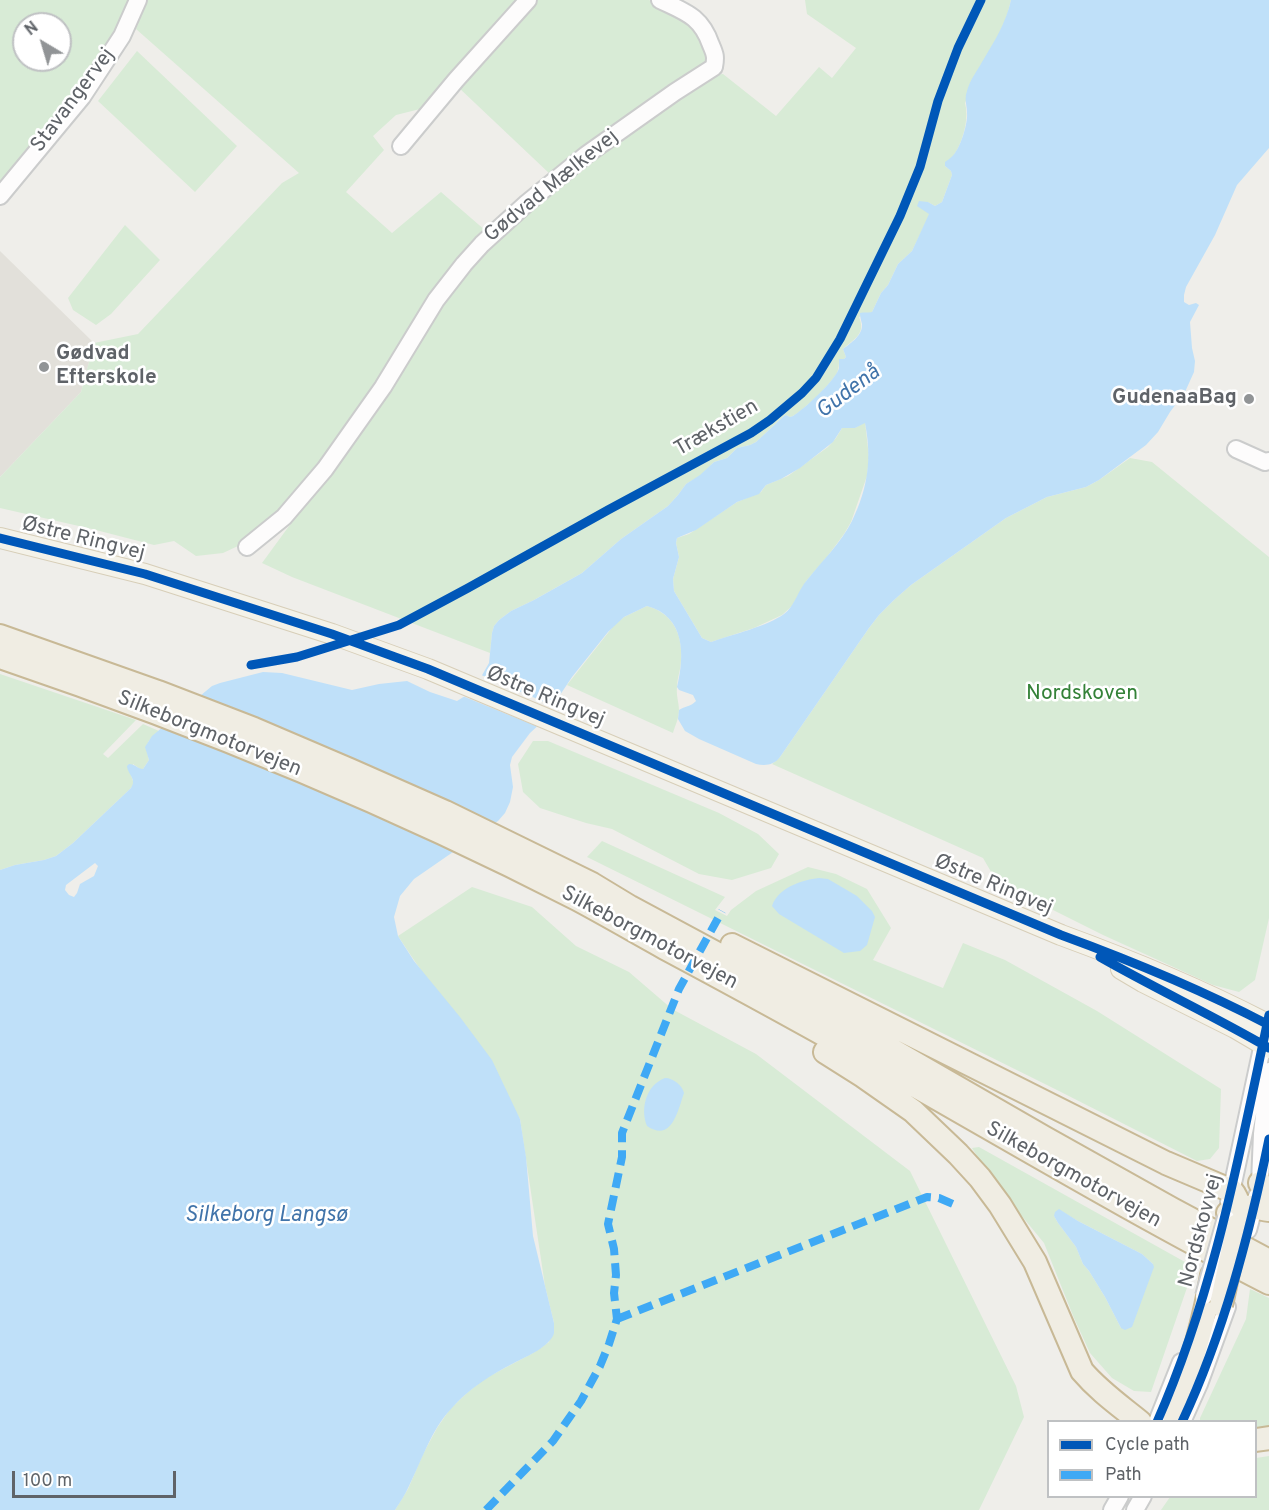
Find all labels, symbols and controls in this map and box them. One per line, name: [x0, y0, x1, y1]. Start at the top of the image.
north arrow: [12, 12, 72, 72]
text: N: [21, 18, 43, 41]
street label: Stavangervej: [27, 44, 121, 158]
street label: Gødvad Mælkevej: [480, 125, 624, 249]
place label: Gødvad Efterskole: [56, 342, 157, 392]
marker: Gødvad Efterskole: [37, 360, 51, 374]
water label: Gudenå: [812, 360, 886, 426]
place label: GudenaaBag: [1112, 386, 1237, 412]
marker: GudenaaBag: [1242, 392, 1256, 406]
street label: Trækstien: [671, 395, 763, 463]
street label: Østre Ringvej: [19, 513, 147, 567]
street label: Østre Ringvej: [482, 662, 608, 734]
park label: Nordskoven: [1026, 682, 1138, 708]
street label: Silkeborgmotorvejen: [113, 687, 305, 783]
street label: Østre Ringvej: [930, 850, 1056, 922]
street label: Silkeborgmotorvejen: [556, 882, 742, 996]
street label: Silkeborgmotorvejen: [981, 1117, 1165, 1235]
street label: Nordskovvej: [1175, 1171, 1229, 1291]
water label: Silkeborg Langsø: [185, 1204, 347, 1230]
legend: [1047, 1420, 1257, 1498]
text: Cycle path: [1105, 1434, 1190, 1457]
scale bar: [15, 1459, 178, 1497]
text: Path: [1105, 1464, 1142, 1487]
text: 100 m: [23, 1470, 72, 1493]

